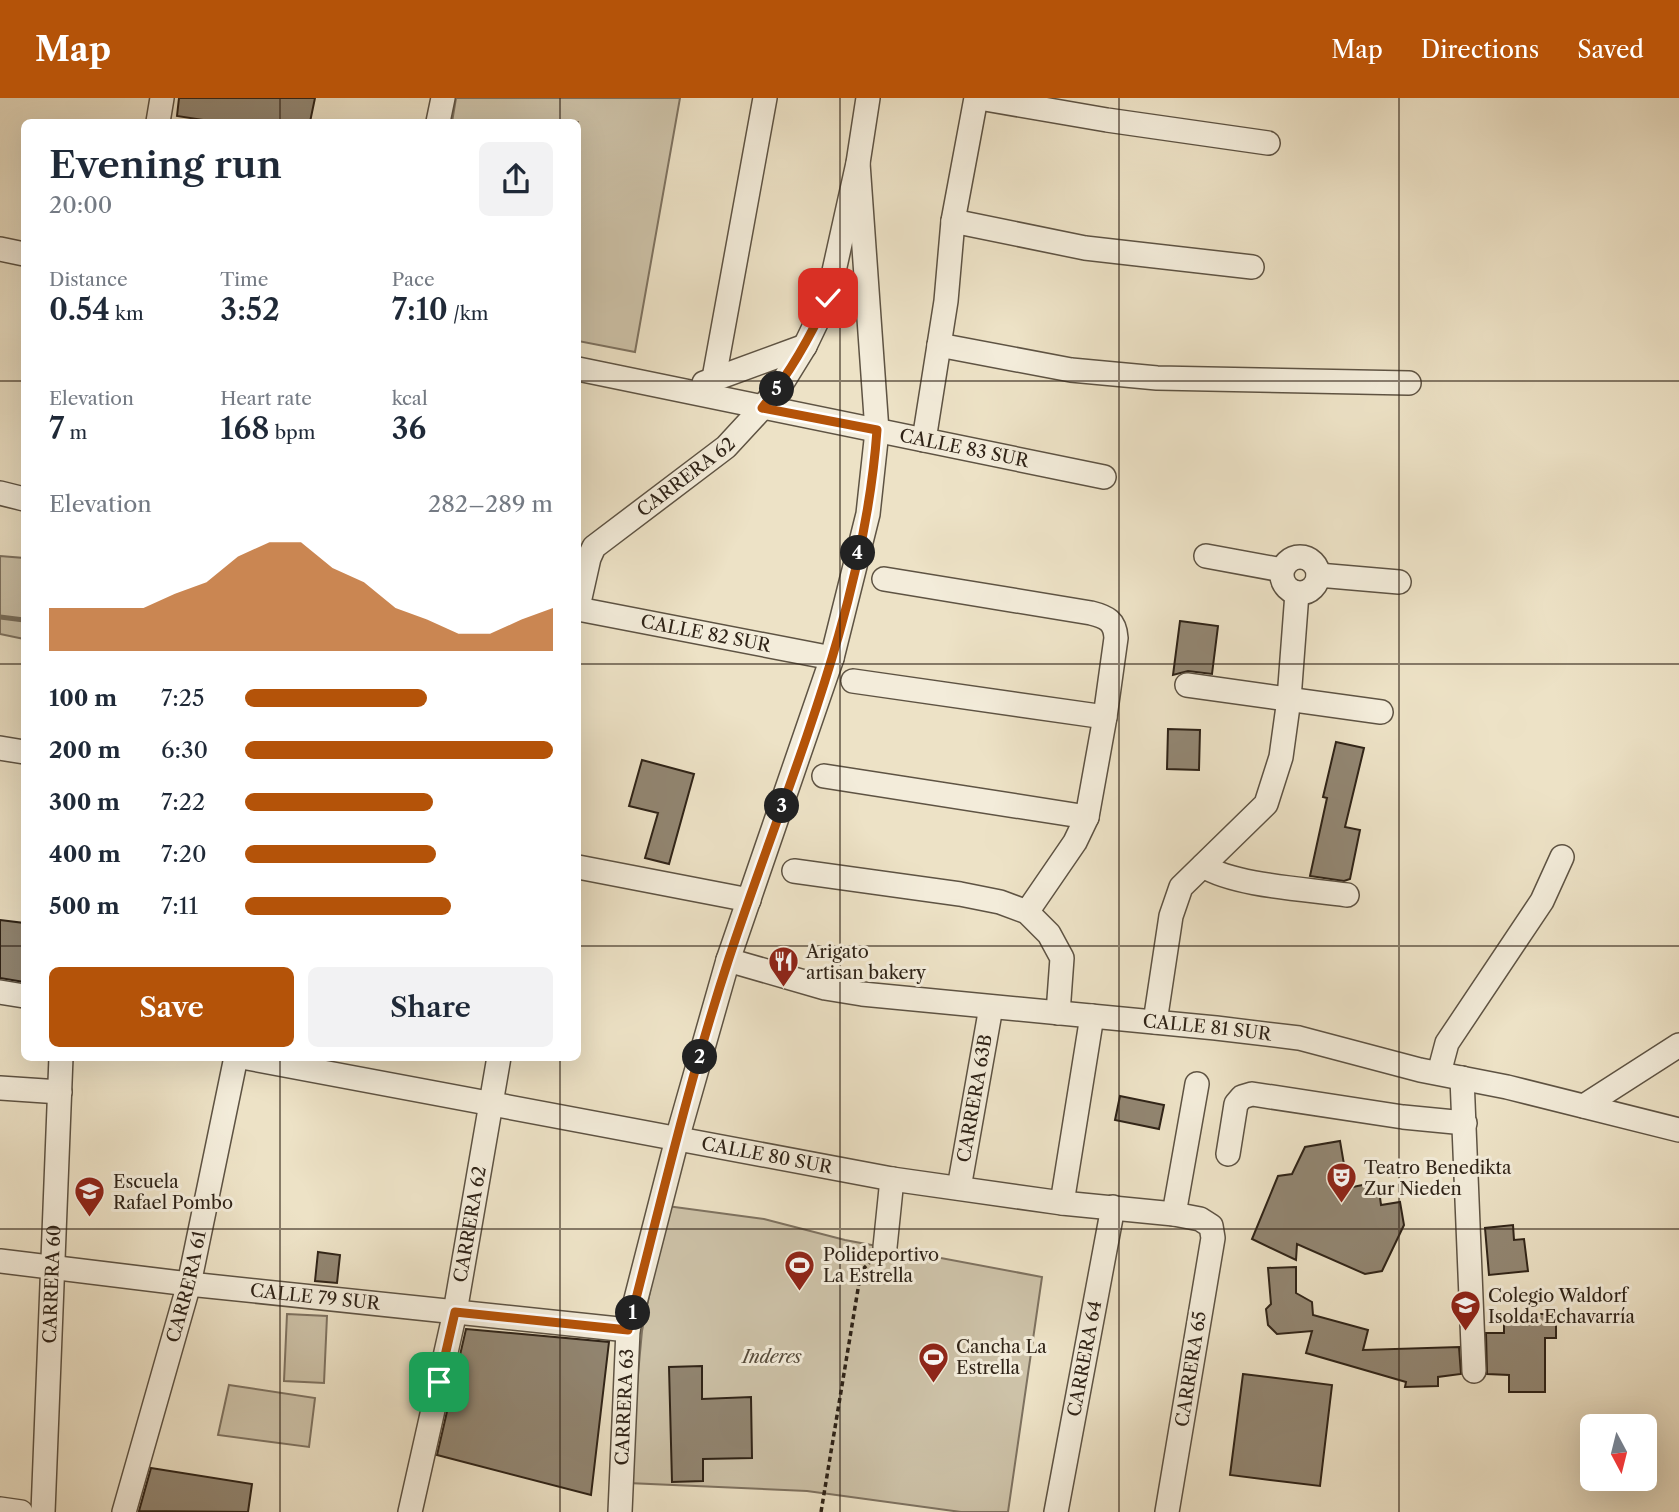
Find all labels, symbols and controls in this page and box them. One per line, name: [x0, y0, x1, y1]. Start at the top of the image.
text: Map: [35, 29, 111, 70]
text: Map: [1331, 35, 1383, 64]
text: Directions: [1421, 35, 1539, 64]
text: Saved: [1577, 35, 1644, 64]
text: Evening run: [49, 141, 282, 188]
button: share: [479, 142, 553, 216]
text: 20:00: [49, 191, 112, 219]
text: Distance: [49, 268, 128, 291]
text: Time: [220, 268, 268, 291]
text: Pace: [392, 268, 435, 291]
pin: [798, 268, 858, 328]
icon: check: [809, 279, 847, 317]
text: 0.54: [49, 291, 110, 328]
text: 3:52: [220, 291, 280, 328]
text: 7:10: [392, 291, 448, 328]
text: km: [110, 302, 144, 325]
text: /km: [448, 302, 488, 325]
pin: 5: [760, 372, 794, 406]
text: 5: [771, 377, 782, 400]
text: Elevation: [49, 387, 134, 410]
text: Heart rate: [220, 387, 312, 410]
text: kcal: [392, 387, 428, 410]
text: 7: [49, 410, 64, 447]
text: 168: [220, 410, 270, 447]
text: 36: [392, 410, 426, 447]
text: m: [64, 421, 87, 444]
text: bpm: [270, 421, 316, 444]
street label: CALLE 83 SUR: [897, 424, 1031, 472]
street label: CARRERA 62: [633, 433, 740, 521]
text: Elevation: [49, 490, 152, 518]
text: 282–289 m: [428, 490, 553, 518]
pin: 4: [840, 536, 876, 570]
text: 4: [852, 541, 863, 564]
street label: CALLE 82 SUR: [639, 610, 773, 657]
text: 100 m: [49, 684, 117, 712]
text: 7:25: [161, 684, 205, 712]
text: 200 m: [49, 736, 121, 764]
text: 6:30: [161, 736, 208, 764]
text: 300 m: [49, 788, 120, 816]
text: 7:22: [161, 788, 205, 816]
pin: 3: [764, 788, 800, 824]
text: 3: [776, 794, 787, 817]
text: 400 m: [49, 840, 121, 868]
text: 7:20: [161, 840, 207, 868]
text: 500 m: [49, 892, 120, 920]
text: 7:11: [161, 892, 198, 920]
place label: Arigato artisan bakery: [805, 941, 927, 984]
restaurant icon: Arigato artisan bakery: [766, 945, 800, 989]
button: Save: [49, 967, 294, 1047]
button: Share: [308, 967, 553, 1047]
street label: CALLE 81 SUR: [1142, 1010, 1273, 1046]
street label: CARRERA 63B: [953, 1033, 997, 1164]
pin: 2: [682, 1040, 718, 1074]
text: 2: [694, 1045, 705, 1068]
street label: CALLE 80 SUR: [700, 1132, 835, 1179]
place label: Teatro Benedikta Zur Nieden: [1364, 1157, 1512, 1200]
theatre icon: Teatro Benedikta Zur Nieden: [1324, 1161, 1358, 1205]
street label: CARRERA 62: [449, 1165, 491, 1284]
place label: Escuela Rafael Pombo: [113, 1171, 233, 1214]
school or university icon: Escuela Rafael Pombo: [73, 1175, 107, 1219]
street label: CARRERA 60: [39, 1224, 65, 1344]
street label: CARRERA 61: [162, 1228, 211, 1345]
place label: Polideportivo La Estrella: [823, 1244, 939, 1287]
sports icon: Polideportivo La Estrella: [783, 1248, 817, 1292]
street label: CALLE 79 SUR: [249, 1279, 382, 1315]
place label: Colegio Waldorf Isolda Echavarría: [1488, 1285, 1635, 1328]
school or university icon: Colegio Waldorf Isolda Echavarría: [1448, 1289, 1482, 1333]
pin: 1: [616, 1296, 650, 1330]
street label: CARRERA 64: [1063, 1299, 1106, 1418]
text: 1: [628, 1301, 637, 1324]
street label: CARRERA 65: [1171, 1310, 1211, 1428]
place label: Cancha La Estrella: [956, 1336, 1047, 1379]
sports icon: Cancha La Estrella: [916, 1340, 950, 1384]
park label: Inderes: [740, 1346, 802, 1368]
street label: CARRERA 63: [611, 1348, 638, 1466]
pin: [409, 1352, 469, 1412]
icon: arrive: [420, 1363, 458, 1401]
north arrow: [1580, 1414, 1657, 1491]
map controls: [1580, 1414, 1657, 1491]

